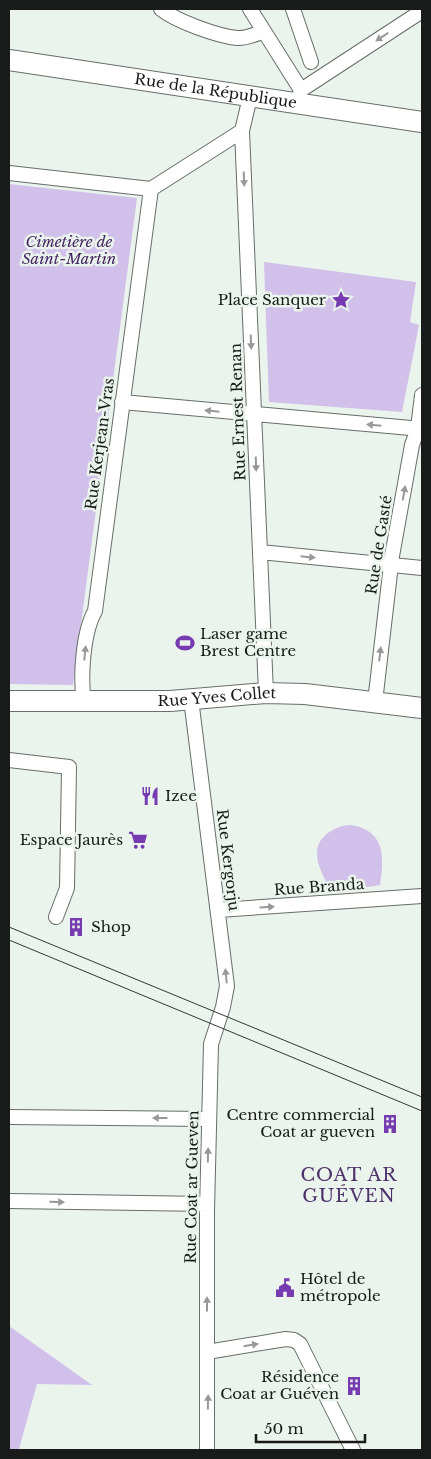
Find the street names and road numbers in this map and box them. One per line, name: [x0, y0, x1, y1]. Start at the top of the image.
street label: Rue de la République: [133, 69, 298, 112]
street label: Rue Ernest Renan: [226, 343, 249, 481]
street label: Rue Kerjean-Vras: [81, 377, 118, 511]
street label: Rue de Gasté: [361, 494, 396, 596]
street label: Rue Yves Collet: [158, 683, 277, 710]
street label: Rue Kergorju: [213, 808, 244, 912]
street label: Rue Branda: [273, 874, 365, 899]
street label: Rue Coat ar Gueven: [181, 1110, 202, 1264]

